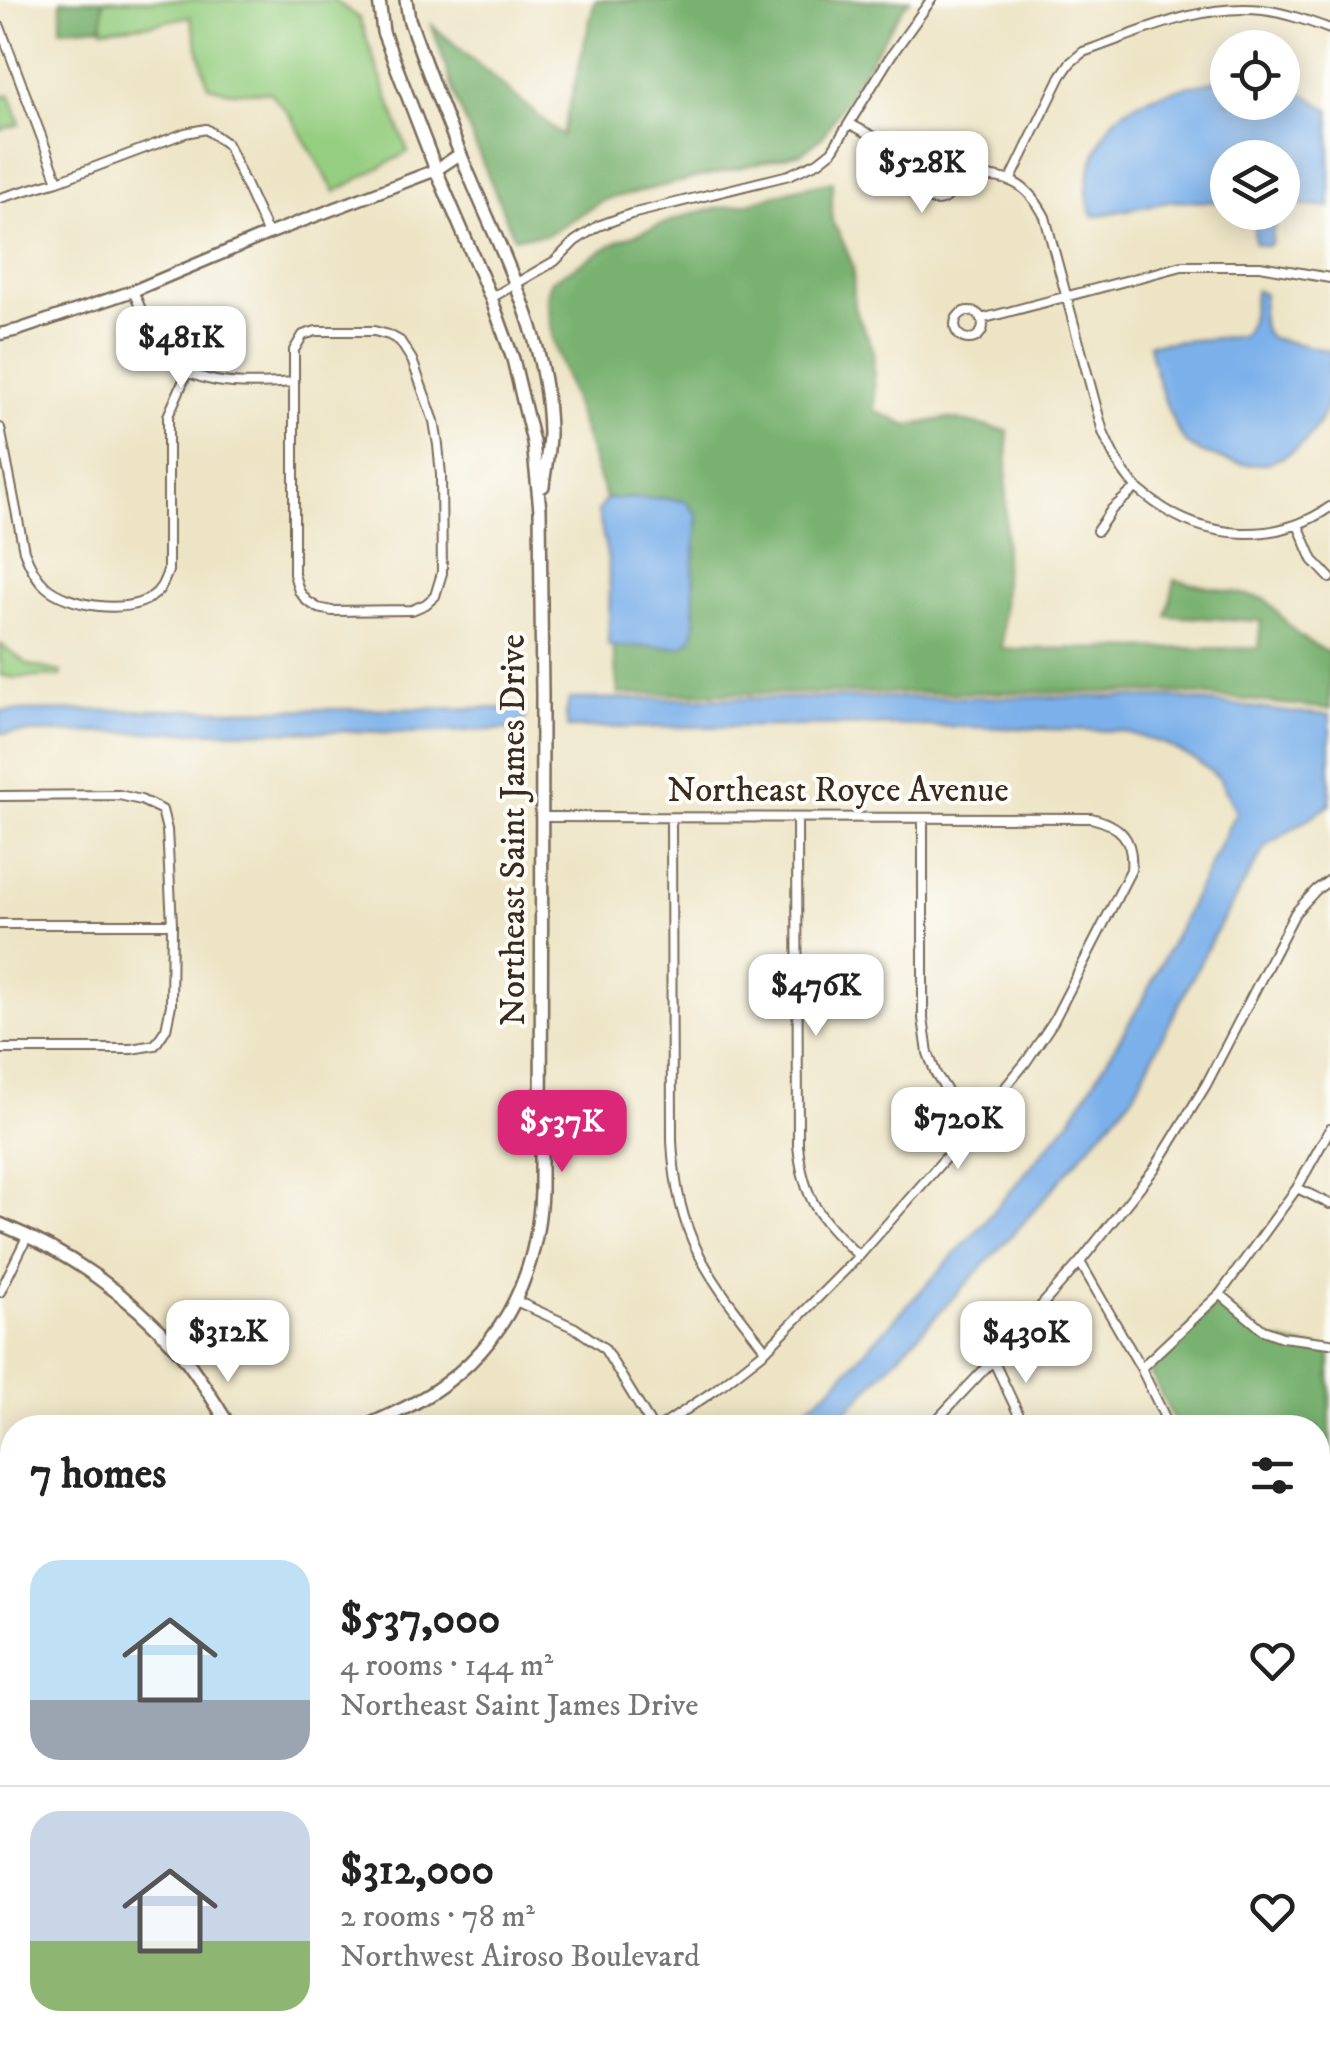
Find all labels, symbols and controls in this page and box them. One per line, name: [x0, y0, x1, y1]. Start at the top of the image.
map controls: [1210, 30, 1300, 230]
button: locate: [1210, 30, 1300, 120]
pin: $528K: [852, 131, 992, 216]
button: layers: [1210, 140, 1300, 230]
text: $528K: [878, 143, 966, 183]
pin: $481K: [111, 306, 251, 391]
text: $481K: [138, 318, 224, 358]
street label: Northeast Saint James Drive: [492, 634, 536, 1026]
street label: Northeast Royce Avenue: [667, 769, 1009, 813]
pin: $476K: [746, 954, 886, 1039]
text: $476K: [771, 966, 861, 1006]
pin: $720K: [888, 1087, 1028, 1172]
pin: $537K: [492, 1090, 632, 1175]
text: $720K: [913, 1099, 1003, 1139]
text: $537K: [520, 1102, 604, 1142]
pin: $312K: [158, 1300, 298, 1385]
pin: $430K: [956, 1301, 1096, 1386]
text: $312K: [188, 1312, 268, 1352]
text: $430K: [982, 1313, 1070, 1353]
icon: filters: [1245, 1448, 1300, 1503]
text: 7 homes: [30, 1449, 166, 1501]
text: $537,000: [340, 1594, 500, 1646]
icon: home: [110, 1600, 230, 1720]
icon: heart: [1245, 1633, 1300, 1688]
text: 4 rooms · 144 m²: [340, 1646, 553, 1686]
text: Northeast Saint James Drive: [340, 1686, 699, 1726]
text: $312,000: [340, 1845, 494, 1897]
icon: home: [110, 1851, 230, 1971]
icon: heart: [1245, 1884, 1300, 1939]
text: 2 rooms · 78 m²: [340, 1897, 535, 1937]
text: Northwest Airoso Boulevard: [340, 1937, 700, 1977]

